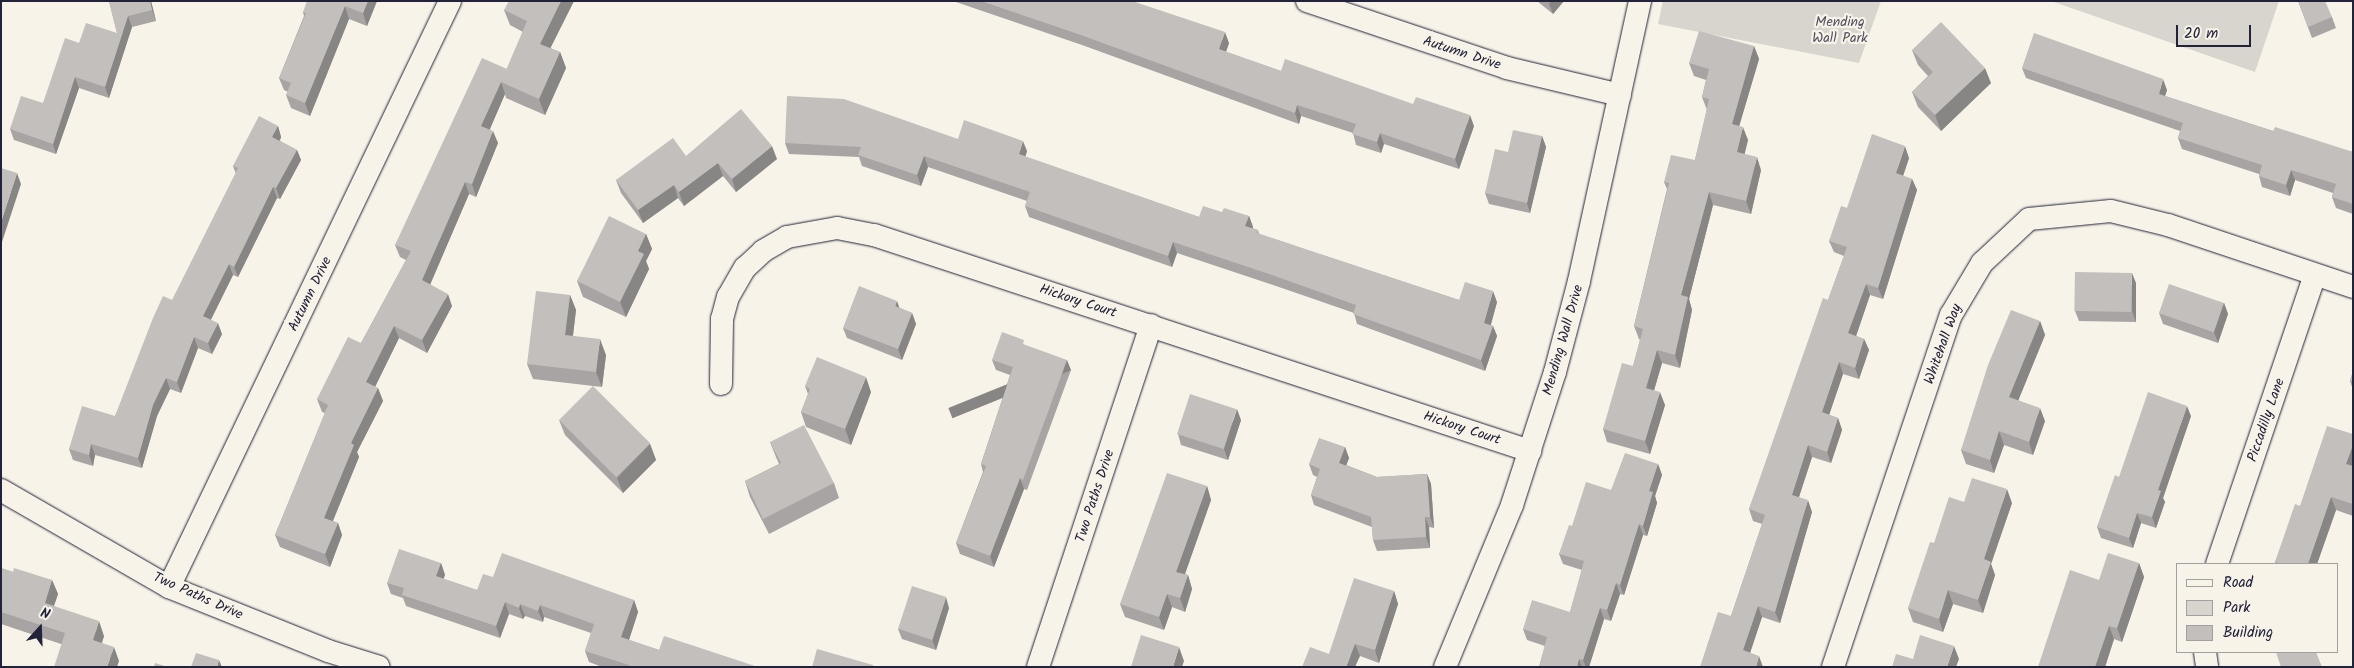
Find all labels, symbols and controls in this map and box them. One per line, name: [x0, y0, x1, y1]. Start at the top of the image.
park label: Mending Wall Park: [1812, 14, 1868, 46]
scale bar: [2179, 15, 2254, 47]
text: 20 m: [2184, 22, 2218, 46]
street label: Autumn Drive: [1421, 33, 1503, 73]
street label: Autumn Drive: [285, 254, 335, 334]
street label: Hickory Court: [1037, 281, 1119, 321]
street label: Mending Wall Drive: [1539, 283, 1587, 397]
street label: Whitehall Way: [1921, 302, 1965, 386]
street label: Piccadilly Lane: [2244, 376, 2288, 464]
street label: Hickory Court: [1421, 408, 1503, 448]
street label: Two Paths Drive: [1072, 447, 1118, 545]
legend: [2176, 563, 2339, 653]
street label: Two Paths Drive: [150, 569, 246, 623]
text: Road: [2223, 571, 2253, 595]
text: Park: [2223, 596, 2250, 620]
text: N: [37, 602, 53, 626]
north arrow: [15, 603, 65, 653]
text: Building: [2223, 621, 2273, 645]

